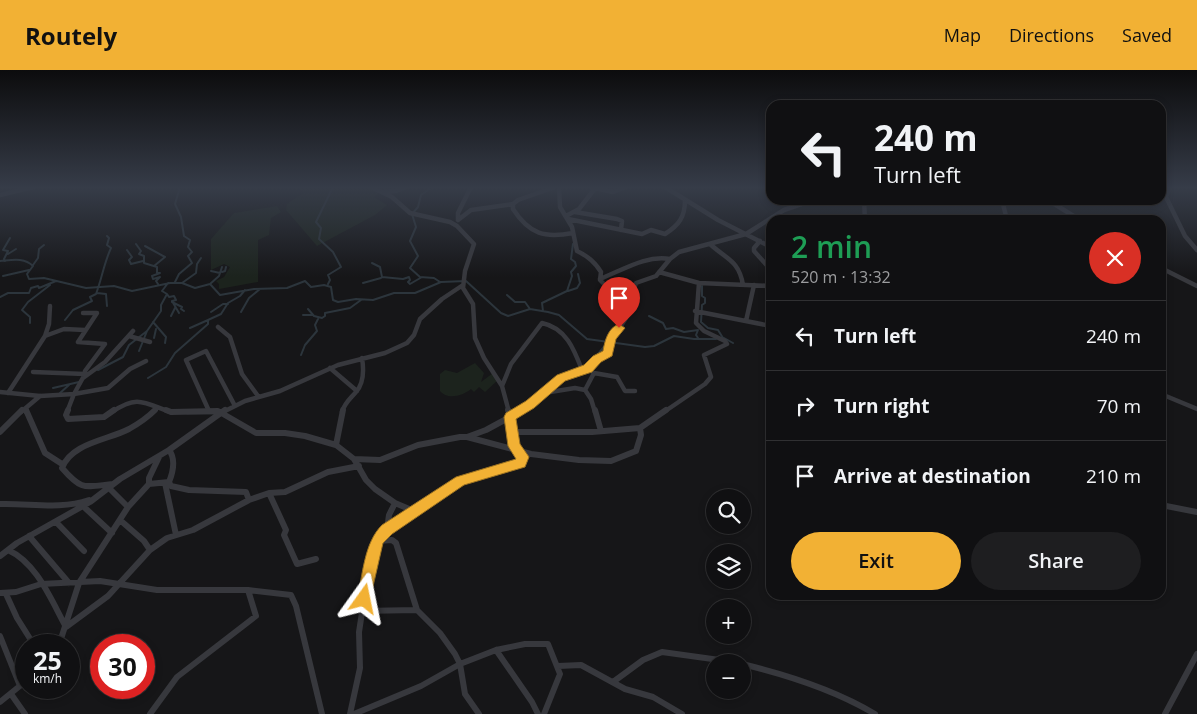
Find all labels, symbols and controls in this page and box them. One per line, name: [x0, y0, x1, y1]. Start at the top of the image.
text: Routely: [25, 19, 117, 52]
text: Map: [944, 23, 981, 47]
text: Directions: [1009, 23, 1094, 47]
text: Saved: [1122, 23, 1172, 47]
text: 240 m: [874, 114, 978, 161]
icon: left: [791, 120, 856, 185]
text: Turn left: [874, 159, 961, 189]
text: 2 min: [791, 226, 872, 267]
button: close: [1089, 232, 1141, 284]
text: 520 m · 13:32: [791, 266, 891, 288]
pin: [598, 277, 640, 328]
icon: arrive: [605, 284, 633, 312]
icon: left: [791, 322, 819, 350]
text: Turn left: [834, 323, 916, 349]
text: 240 m: [1086, 323, 1141, 349]
icon: right: [791, 392, 819, 420]
text: Turn right: [834, 393, 929, 419]
text: 70 m: [1097, 393, 1141, 419]
icon: arrive: [791, 462, 819, 490]
text: Arrive at destination: [834, 463, 1031, 489]
text: 210 m: [1086, 463, 1141, 489]
map controls: [706, 489, 751, 699]
button: search: [706, 489, 751, 534]
button: Exit: [791, 532, 961, 590]
button: Share: [971, 532, 1141, 590]
button: layers: [706, 544, 751, 589]
position arrow: [337, 572, 389, 624]
button: +: [706, 599, 751, 644]
speed limit sign: 30: [90, 634, 155, 699]
text: 25: [33, 643, 62, 677]
button: −: [706, 654, 751, 699]
text: km/h: [33, 670, 62, 687]

